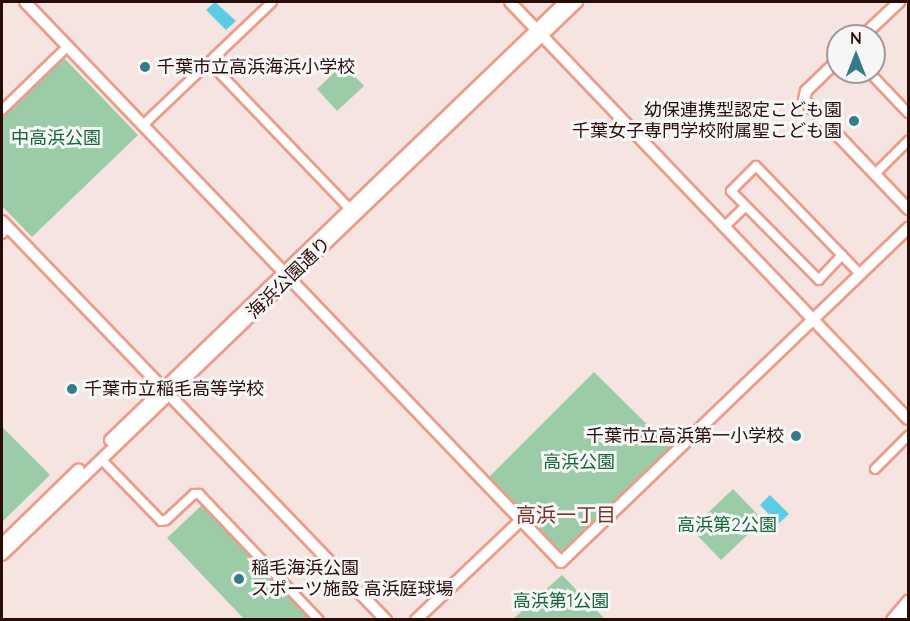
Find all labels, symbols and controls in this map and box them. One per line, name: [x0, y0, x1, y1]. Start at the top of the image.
north arrow: [826, 24, 886, 84]
text: N: [850, 28, 862, 48]
place label: 千葉市立高浜海浜小学校: [157, 56, 355, 78]
marker: 千葉市立高浜海浜小学校: [138, 60, 152, 74]
place label: 幼保連携型認定こども園 千葉女子専門学校附属聖こども園: [572, 100, 842, 142]
marker: 幼保連携型認定こども園 千葉女子専門学校附属聖こども園: [847, 114, 861, 128]
park label: 中高浜公園: [11, 127, 101, 149]
street label: 海浜公園通り: [243, 233, 335, 323]
place label: 千葉市立稲毛高等学校: [84, 378, 264, 400]
marker: 千葉市立稲毛高等学校: [65, 382, 79, 396]
place label: 千葉市立高浜第一小学校: [586, 425, 784, 447]
marker: 千葉市立高浜第一小学校: [789, 429, 803, 443]
park label: 高浜公園: [543, 451, 615, 473]
district label: 高浜一丁目: [516, 502, 616, 526]
park label: 高浜第2公園: [677, 514, 777, 536]
place label: 稲毛海浜公園 スポーツ施設 高浜庭球場: [251, 558, 454, 600]
marker: 稲毛海浜公園 スポーツ施設 高浜庭球場: [232, 572, 246, 586]
park label: 高浜第1公園: [513, 590, 609, 612]

